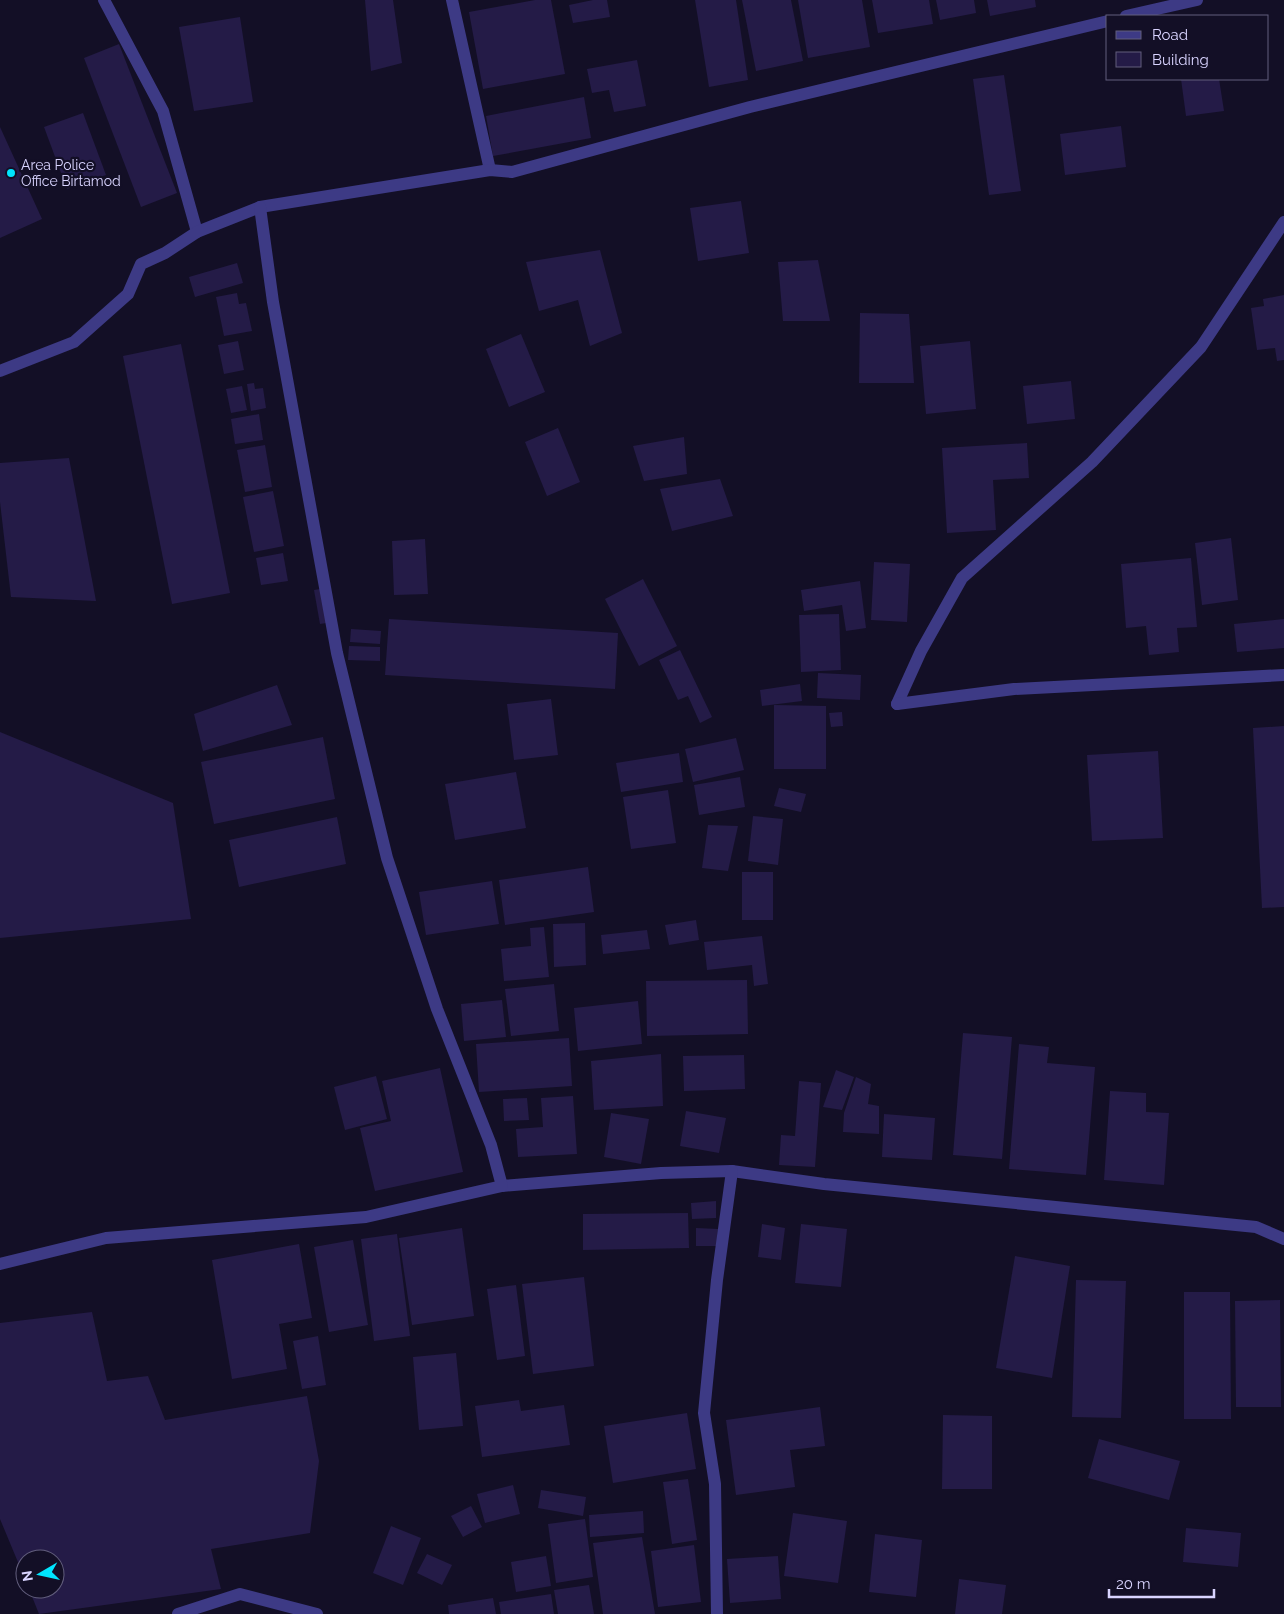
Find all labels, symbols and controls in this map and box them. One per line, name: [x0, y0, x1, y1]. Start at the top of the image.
legend: [1106, 15, 1269, 80]
text: Road: [1152, 26, 1188, 44]
text: Building: [1152, 51, 1209, 69]
place label: Area Police Office Birtamod: [21, 157, 121, 189]
marker: Area Police Office Birtamod: [5, 167, 17, 179]
north arrow: [15, 1549, 65, 1599]
scale bar: [1109, 1566, 1214, 1598]
text: N: [18, 1570, 36, 1583]
text: 20 m: [1116, 1575, 1151, 1593]

